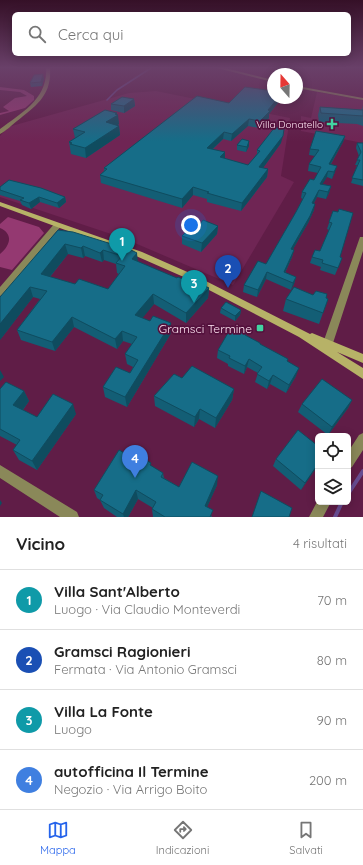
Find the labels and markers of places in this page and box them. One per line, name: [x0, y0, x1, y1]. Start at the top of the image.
place label: Villa Donatello: [256, 118, 323, 131]
marker: Villa Donatello: [326, 118, 338, 130]
pin: 1: [109, 228, 135, 261]
pin: 2: [215, 255, 241, 288]
pin: 3: [181, 270, 207, 303]
place label: Gramsci Termine: [159, 321, 252, 336]
marker: Gramsci Termine: [255, 323, 265, 333]
pin: 4: [122, 445, 148, 478]

